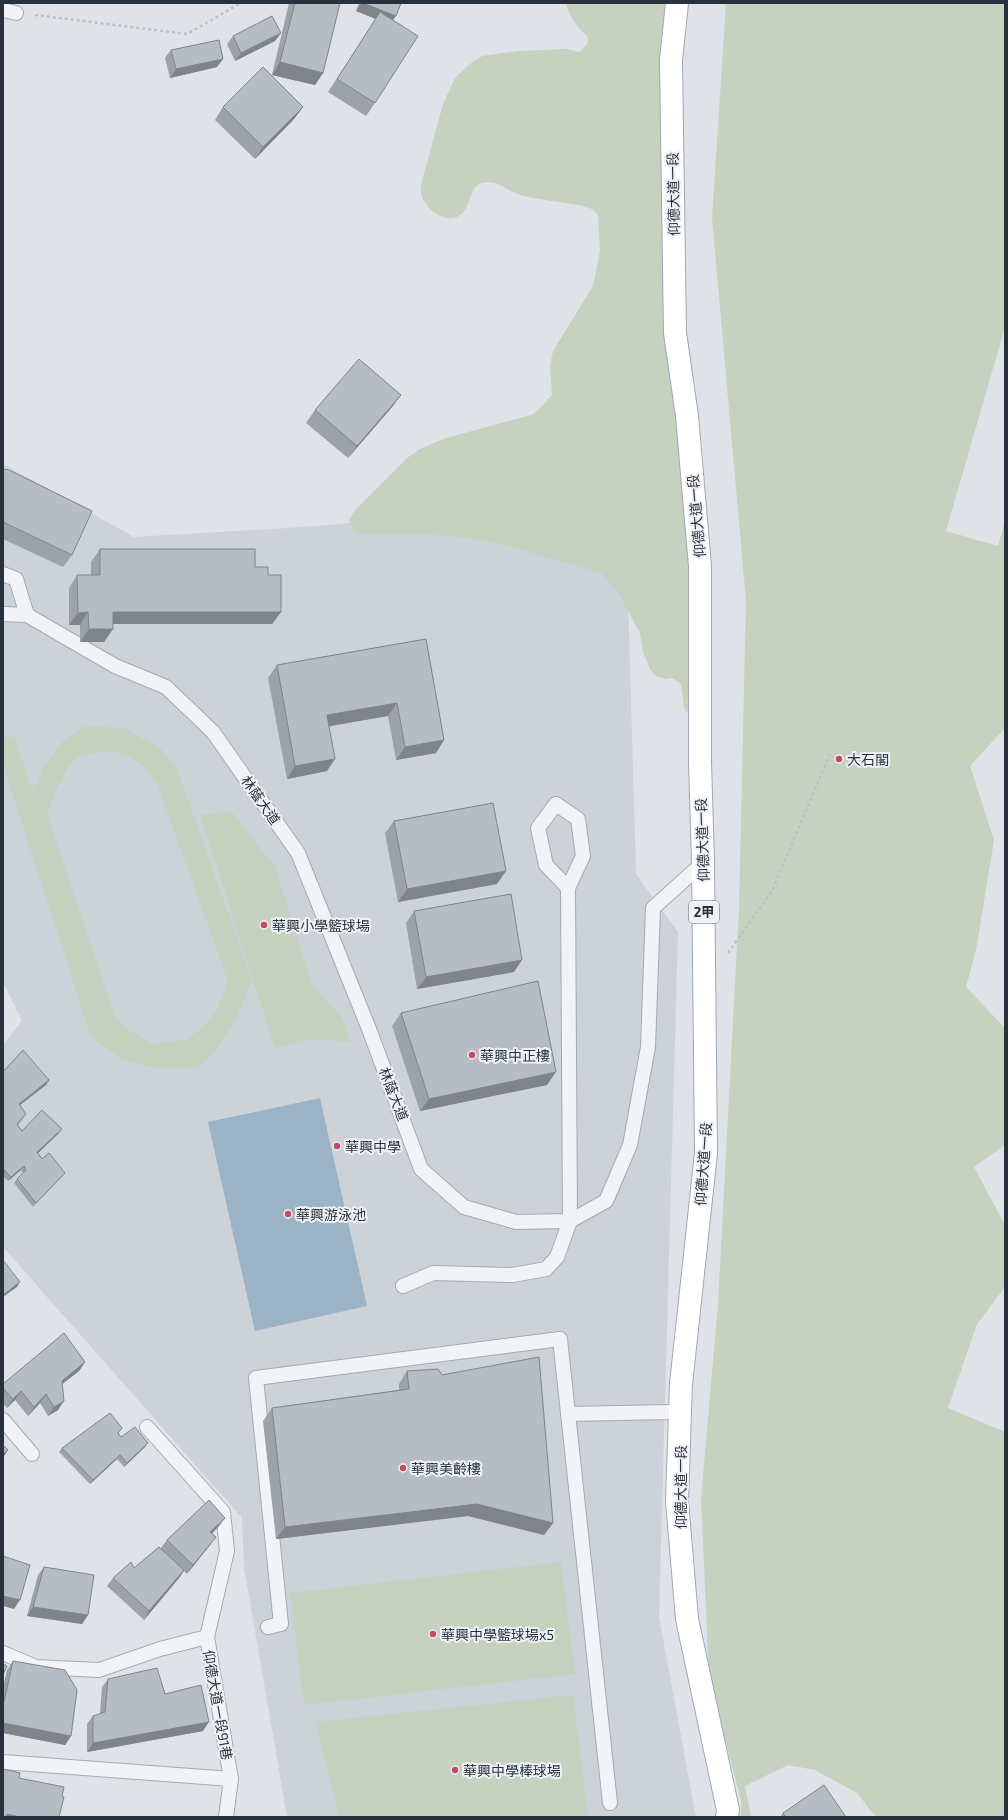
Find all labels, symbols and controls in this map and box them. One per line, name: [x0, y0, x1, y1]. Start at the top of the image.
street label: 仰德大道一段: [664, 152, 682, 236]
street label: 仰德大道一段: [684, 473, 708, 559]
place label: 大石閣: [847, 751, 889, 768]
marker: 大石閣: [834, 754, 844, 764]
street label: 林蔭大道: [238, 772, 284, 828]
street label: 仰德大道一段: [692, 798, 712, 882]
road number: 2甲: [689, 901, 719, 923]
place label: 華興小學籃球場: [272, 917, 370, 934]
marker: 華興小學籃球場: [259, 920, 269, 930]
place label: 華興中正樓: [480, 1047, 550, 1064]
marker: 華興中正樓: [467, 1050, 477, 1060]
street label: 林蔭大道: [376, 1065, 412, 1123]
street label: 仰德大道一段: [692, 1122, 714, 1206]
place label: 華興中學: [345, 1138, 401, 1155]
marker: 華興中學: [332, 1141, 342, 1151]
place label: 華興游泳池: [296, 1206, 366, 1223]
marker: 華興游泳池: [283, 1209, 293, 1219]
street label: 仰德大道一段: [672, 1445, 689, 1529]
place label: 華興美齡樓: [411, 1460, 481, 1477]
marker: 華興美齡樓: [398, 1463, 408, 1473]
place label: 華興中學籃球場x5: [441, 1626, 554, 1643]
marker: 華興中學籃球場x5: [428, 1629, 438, 1639]
street label: 仰德大道一段91巷: [200, 1649, 236, 1761]
place label: 華興中學棒球場: [463, 1762, 561, 1779]
marker: 華興中學棒球場: [450, 1765, 460, 1775]

